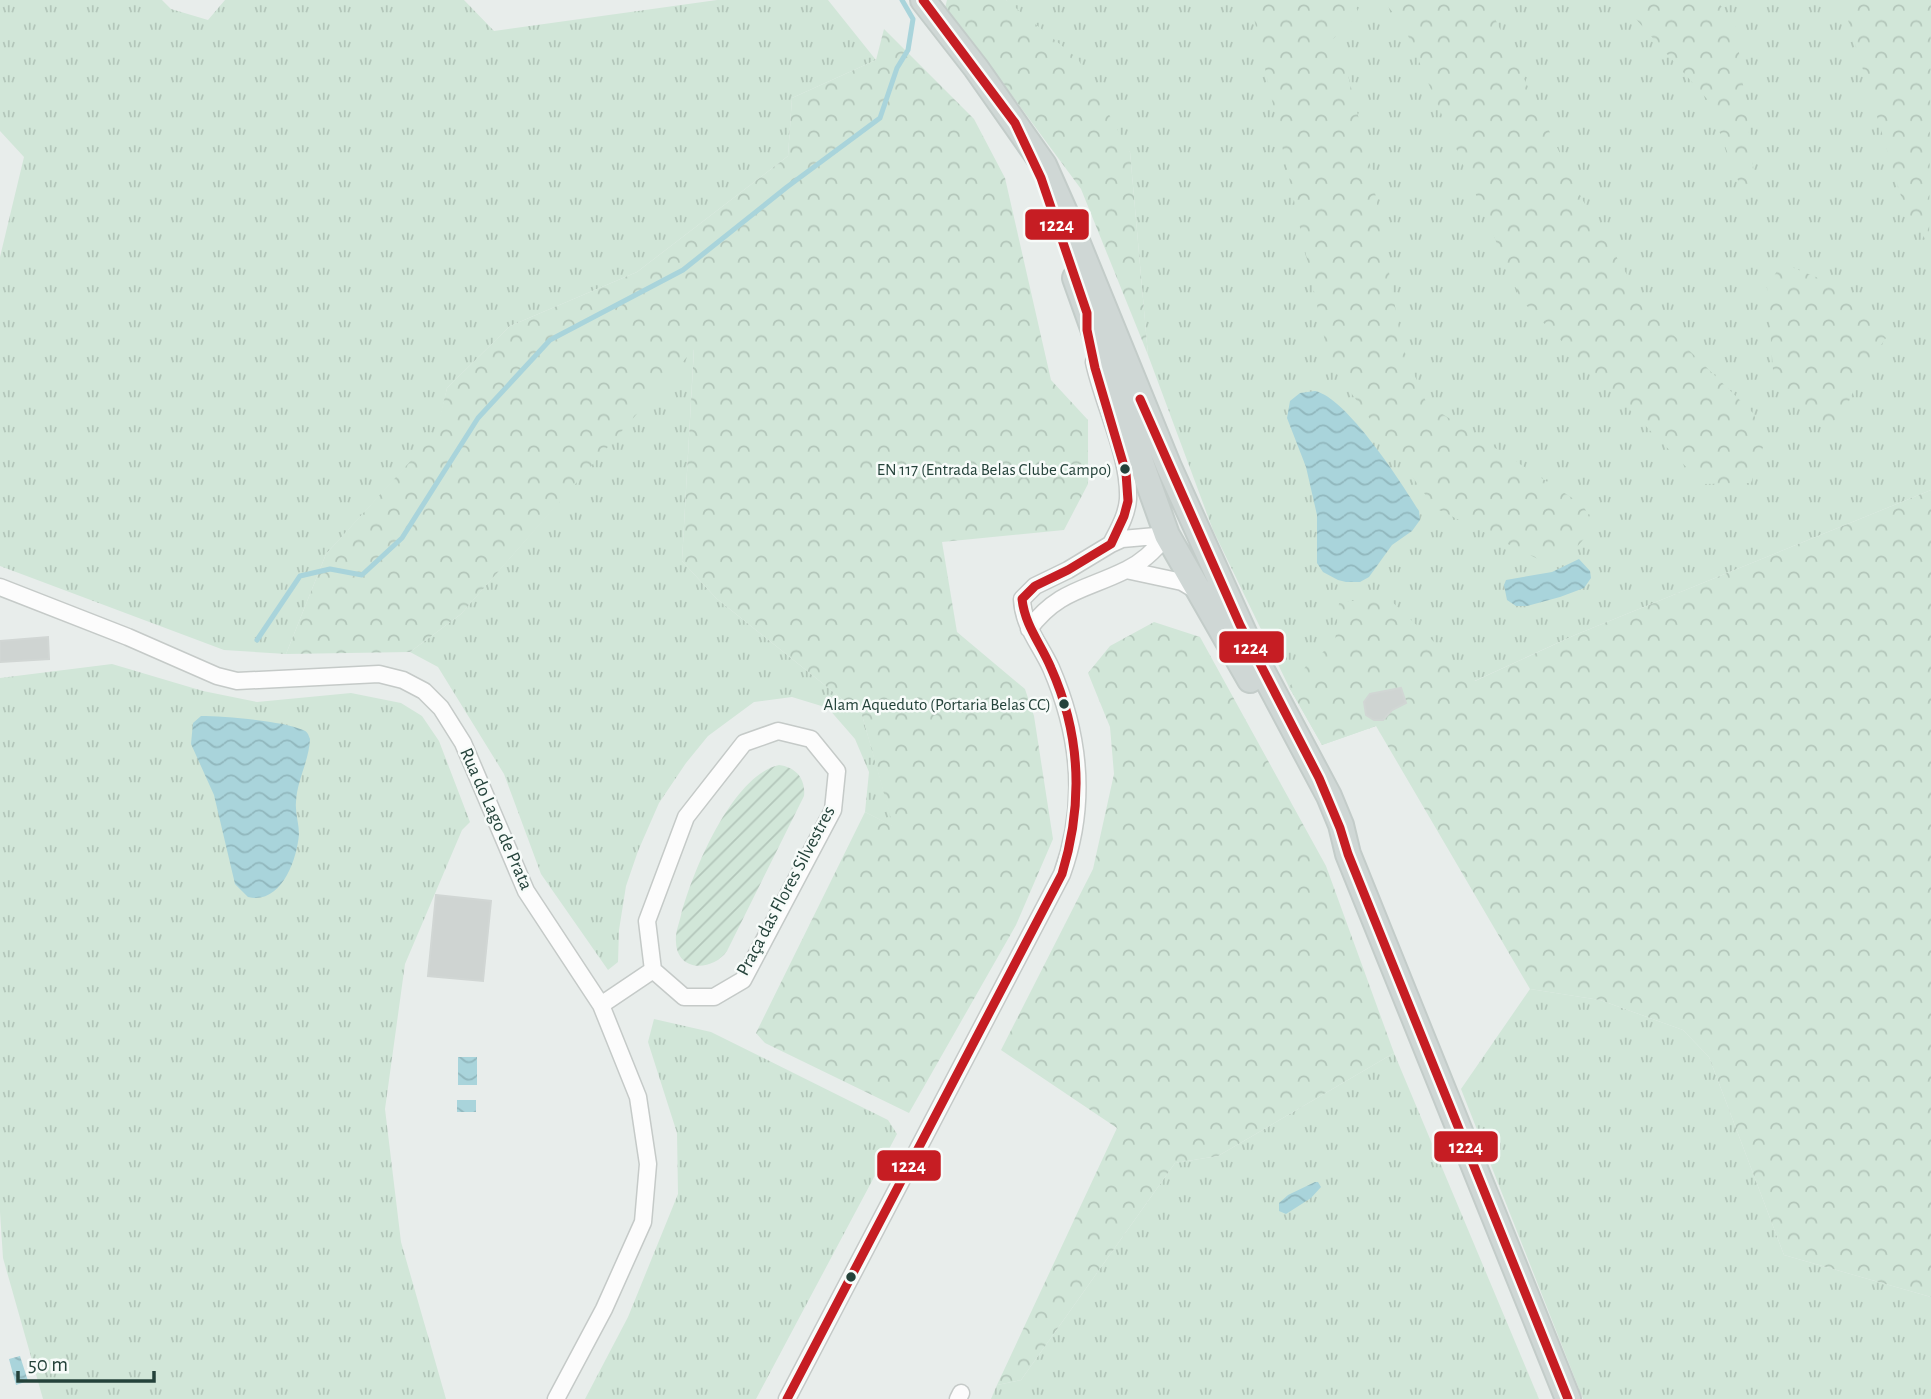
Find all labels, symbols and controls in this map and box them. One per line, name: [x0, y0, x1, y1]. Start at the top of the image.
line badge: 1224: [1024, 208, 1090, 241]
text: 1224: [1040, 216, 1075, 235]
place label: EN 117 (Entrada Belas Clube Campo): [877, 461, 1112, 478]
marker: EN 117 (Entrada Belas Clube Campo): [1118, 462, 1132, 476]
line badge: 1224: [1218, 630, 1285, 664]
text: 1224: [1234, 639, 1269, 658]
place label: Alam Aqueduto (Portaria Belas CC): [824, 696, 1051, 713]
marker: Alam Aqueduto (Portaria Belas CC): [1057, 697, 1071, 711]
street label: Rua do Lago de Prata: [456, 745, 536, 893]
street label: Praça das Flores Silvestres: [733, 803, 839, 979]
line badge: 1224: [1433, 1130, 1499, 1163]
text: 1224: [1449, 1138, 1484, 1157]
line badge: 1224: [876, 1149, 942, 1182]
text: 1224: [892, 1157, 927, 1176]
unlabelled marker: [844, 1270, 858, 1284]
scale bar: [18, 1340, 154, 1384]
text: 50 m: [28, 1354, 68, 1375]

